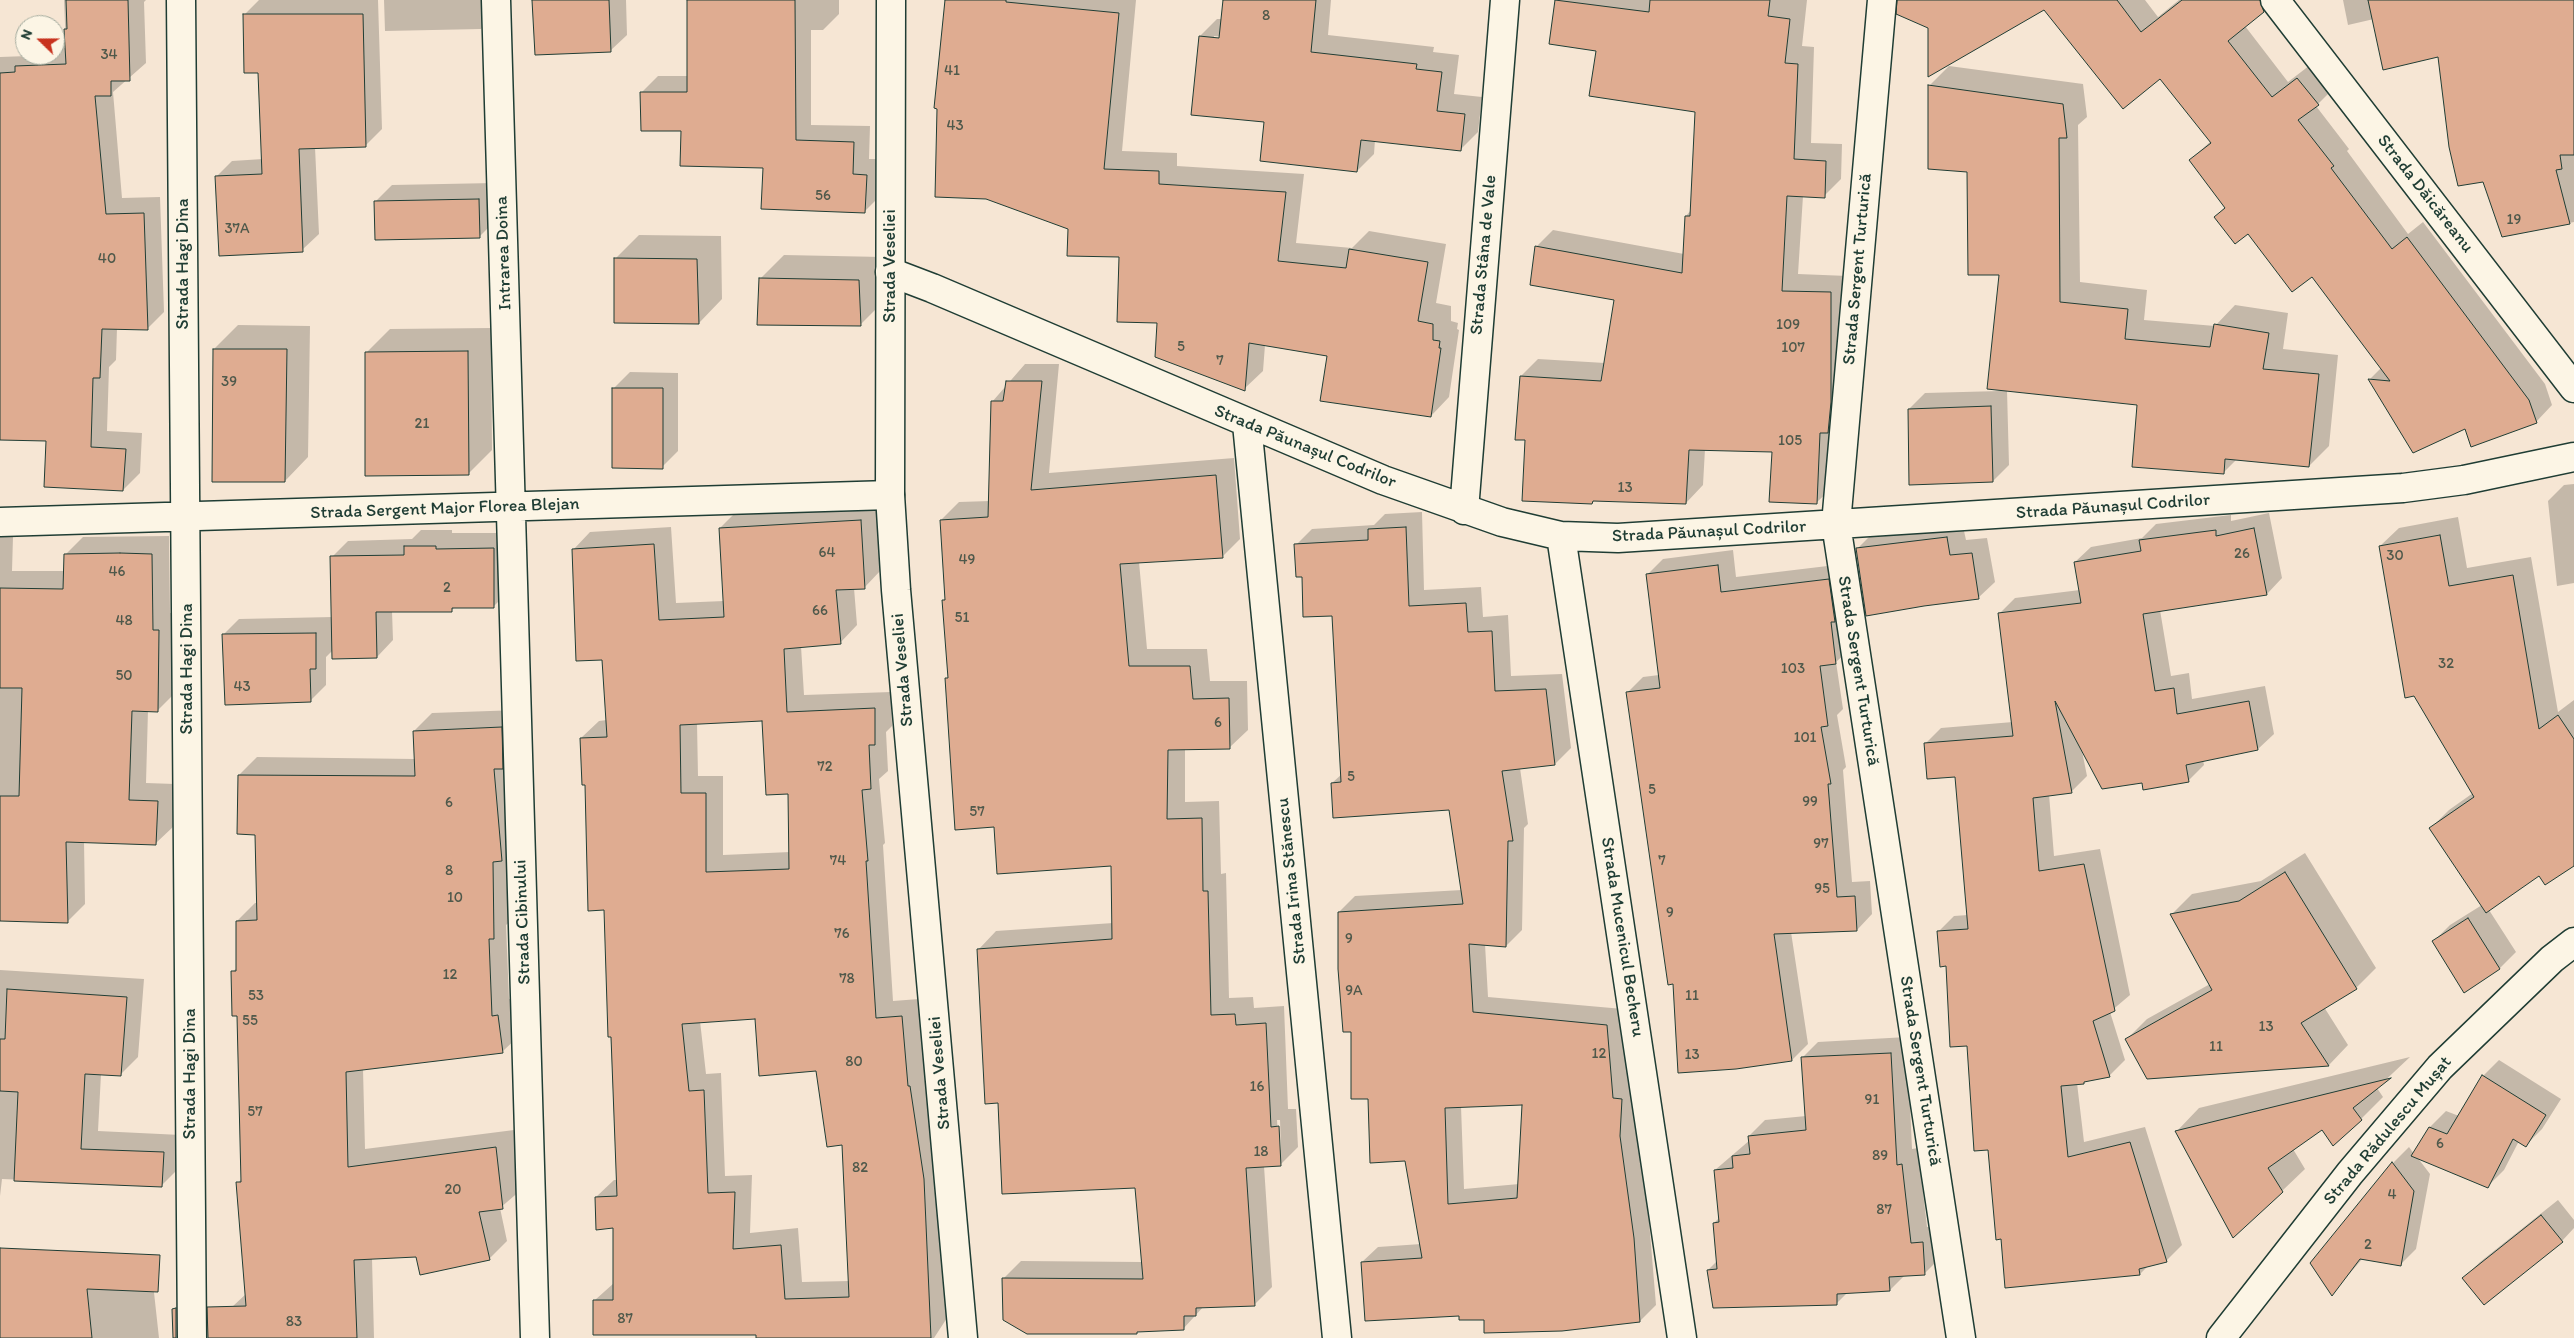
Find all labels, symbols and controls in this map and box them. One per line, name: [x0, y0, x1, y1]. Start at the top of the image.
house number: 8: [1262, 7, 1270, 25]
north arrow: [15, 15, 65, 65]
text: N: [17, 27, 36, 42]
house number: 34: [100, 46, 118, 64]
house number: 41: [944, 62, 960, 80]
house number: 43: [946, 117, 964, 135]
street label: Strada Dăicăreanu: [2372, 130, 2478, 258]
street label: Strada Sergent Turturică: [1839, 172, 1877, 366]
street label: Strada Stâna de Vale: [1466, 174, 1502, 336]
house number: 56: [815, 187, 831, 205]
street label: Intrarea Doina: [491, 195, 517, 311]
street label: Strada Hagi Dina: [172, 198, 194, 330]
street label: Strada Veseliei: [879, 209, 901, 323]
house number: 19: [2507, 211, 2521, 229]
house number: 37A: [224, 220, 250, 238]
house number: 40: [98, 250, 116, 268]
house number: 109: [1776, 316, 1800, 334]
house number: 5: [1177, 338, 1185, 356]
house number: 107: [1781, 339, 1805, 357]
house number: 7: [1216, 352, 1224, 370]
house number: 39: [221, 373, 237, 391]
street label: Strada Păunașul Codrilor: [1211, 401, 1399, 493]
house number: 21: [415, 415, 429, 433]
house number: 105: [1778, 432, 1802, 450]
house number: 13: [1617, 479, 1633, 497]
street label: Strada Păunașul Codrilor: [2015, 489, 2211, 525]
street label: Strada Sergent Major Florea Blejan: [310, 494, 580, 524]
street label: Strada Păunașul Codrilor: [1611, 516, 1807, 548]
house number: 64: [819, 544, 835, 562]
house number: 26: [2234, 545, 2250, 563]
house number: 30: [2386, 547, 2404, 565]
house number: 49: [959, 551, 975, 569]
house number: 46: [109, 563, 125, 581]
street label: Strada Sergent Turturică: [1832, 574, 1884, 768]
house number: 2: [443, 579, 451, 597]
house number: 66: [812, 602, 828, 620]
street label: Strada Hagi Dina: [176, 603, 198, 735]
house number: 51: [955, 609, 969, 627]
house number: 48: [115, 612, 133, 630]
street label: Strada Veseliei: [887, 612, 919, 728]
house number: 32: [2438, 655, 2454, 673]
house number: 103: [1781, 660, 1805, 678]
house number: 50: [115, 667, 133, 685]
house number: 43: [233, 678, 251, 696]
house number: 6: [1214, 714, 1222, 732]
house number: 101: [1793, 729, 1817, 747]
house number: 72: [817, 758, 833, 776]
house number: 5: [1347, 768, 1355, 786]
house number: 5: [1648, 781, 1656, 799]
house number: 99: [1802, 793, 1818, 811]
house number: 6: [445, 794, 453, 812]
street label: Strada Irina Stănescu: [1273, 797, 1311, 965]
house number: 57: [969, 803, 985, 821]
house number: 97: [1813, 835, 1829, 853]
street label: Strada Mucenicul Becheru: [1596, 836, 1648, 1038]
house number: 74: [830, 852, 846, 870]
house number: 7: [1658, 852, 1666, 870]
street label: Strada Cibinului: [510, 859, 536, 985]
house number: 8: [445, 862, 453, 880]
house number: 95: [1814, 880, 1830, 898]
house number: 10: [447, 889, 463, 907]
house number: 9: [1666, 904, 1674, 922]
house number: 76: [834, 925, 850, 943]
house number: 9: [1345, 930, 1353, 948]
house number: 12: [443, 966, 457, 984]
house number: 78: [839, 970, 855, 988]
street label: Strada Sergent Turturică: [1894, 974, 1946, 1168]
house number: 9A: [1345, 982, 1363, 1000]
house number: 53: [248, 987, 264, 1005]
house number: 11: [1685, 987, 1699, 1005]
street label: Strada Hagi Dina: [179, 1008, 201, 1140]
house number: 55: [242, 1012, 258, 1030]
street label: Strada Veseliei: [924, 1015, 956, 1131]
house number: 13: [2258, 1018, 2274, 1036]
house number: 11: [2209, 1038, 2223, 1056]
house number: 12: [1592, 1045, 1606, 1063]
house number: 13: [1684, 1046, 1700, 1064]
street label: Strada Rădulescu Mușat: [2319, 1052, 2457, 1210]
house number: 80: [845, 1053, 863, 1071]
house number: 16: [1250, 1078, 1264, 1096]
house number: 91: [1865, 1091, 1879, 1109]
house number: 57: [247, 1103, 263, 1121]
house number: 6: [2436, 1135, 2444, 1153]
house number: 18: [1253, 1143, 1269, 1161]
house number: 89: [1872, 1147, 1888, 1165]
house number: 82: [852, 1159, 868, 1177]
house number: 20: [444, 1181, 462, 1199]
house number: 4: [2387, 1186, 2397, 1204]
house number: 87: [1876, 1201, 1892, 1219]
house number: 2: [2364, 1236, 2372, 1254]
house number: 87: [617, 1310, 633, 1328]
house number: 83: [286, 1313, 302, 1331]

